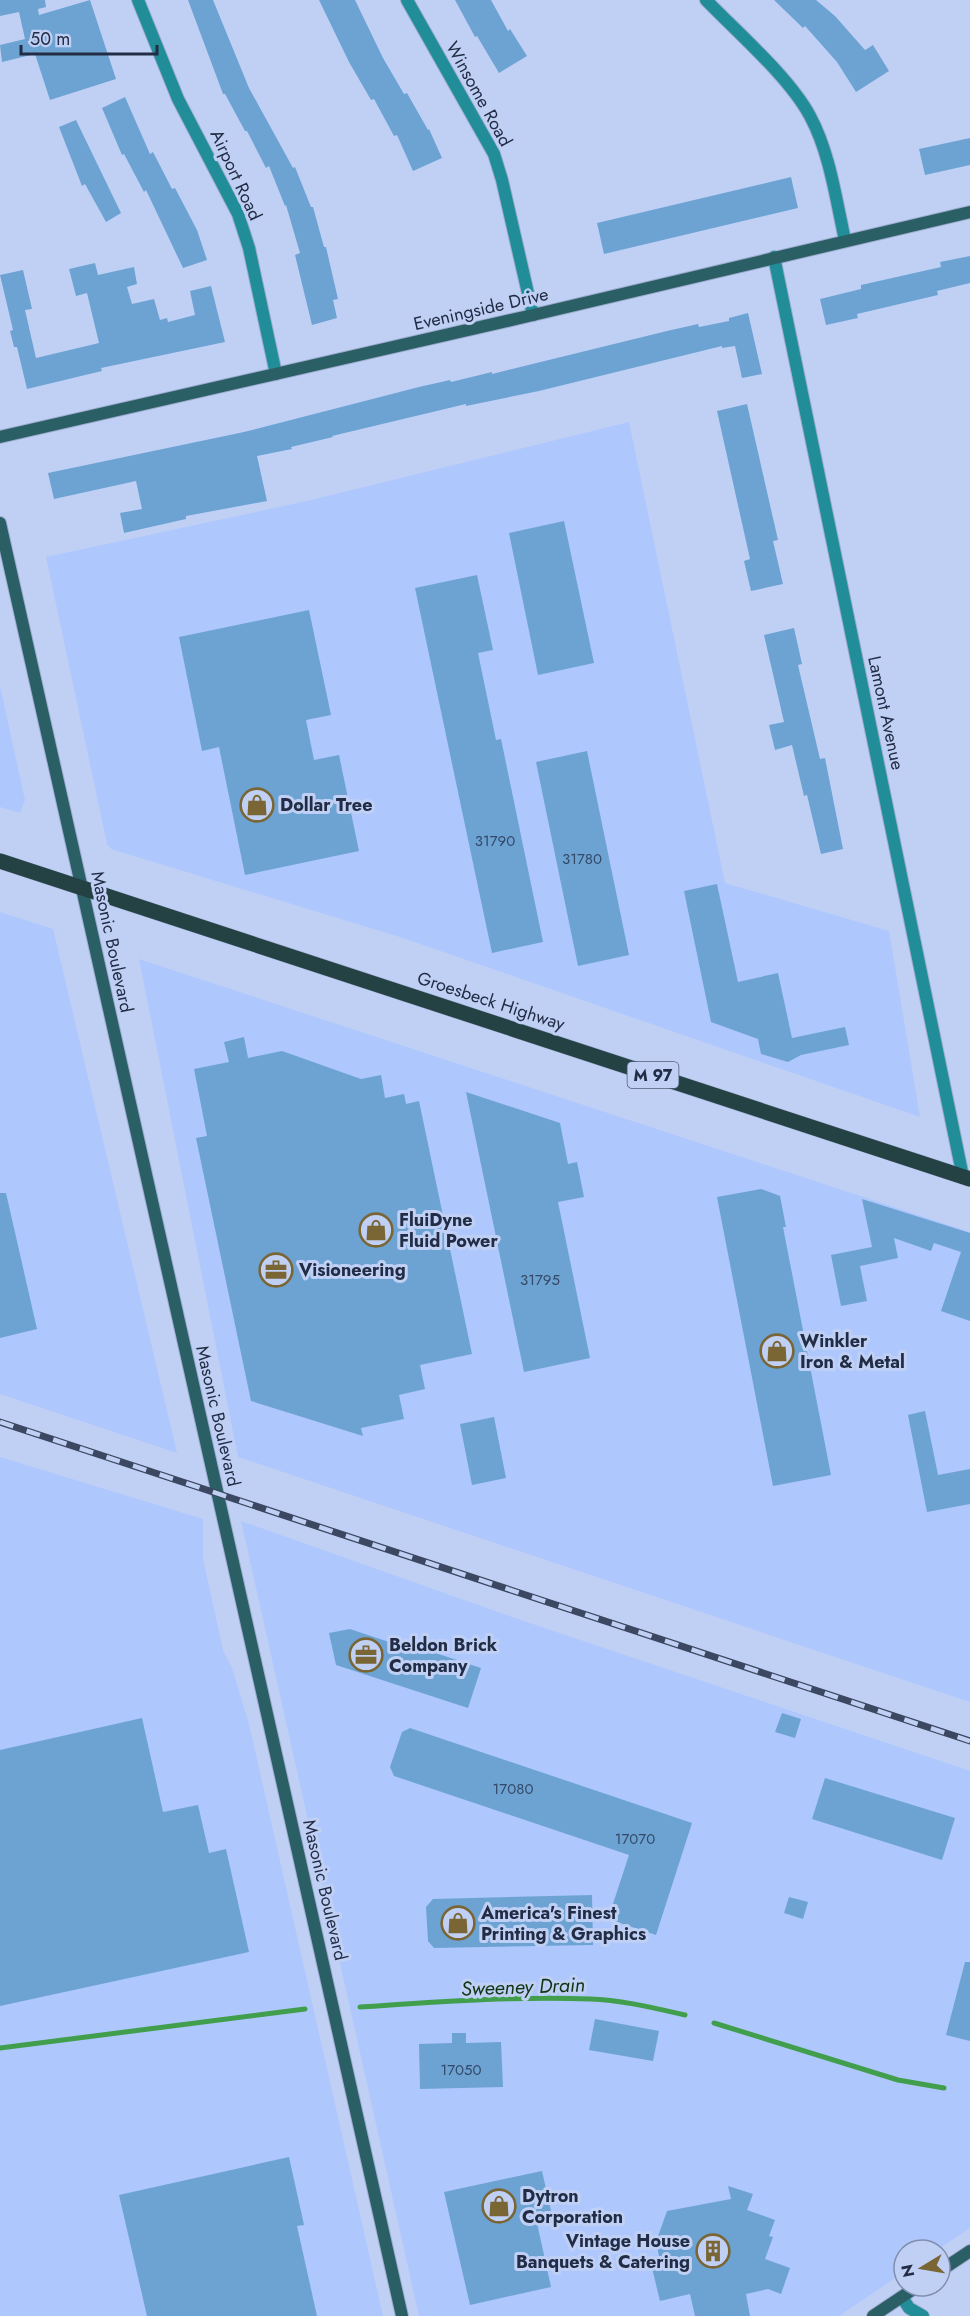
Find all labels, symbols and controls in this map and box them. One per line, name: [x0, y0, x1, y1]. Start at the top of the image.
scale bar: [21, 18, 158, 56]
text: 50 m: [30, 26, 70, 52]
street label: Winsome Road: [439, 37, 519, 151]
street label: Airport Road: [204, 125, 268, 225]
street label: Eveningside Drive: [411, 281, 551, 337]
street label: Lamont Avenue: [861, 654, 911, 772]
shop icon: Dollar Tree: [239, 787, 275, 823]
place label: Dollar Tree: [280, 792, 372, 818]
house number: 31790: [475, 830, 515, 852]
house number: 31780: [562, 848, 602, 870]
street label: Masonic Boulevard: [84, 869, 140, 1015]
street label: Groesbeck Highway: [414, 965, 568, 1037]
road number: M 97: [628, 1062, 678, 1088]
place label: FluiDyne Fluid Power: [399, 1207, 498, 1254]
shop icon: FluiDyne Fluid Power: [358, 1212, 394, 1248]
office icon: Visioneering: [258, 1252, 294, 1288]
place label: Visioneering: [298, 1257, 406, 1283]
house number: 31795: [520, 1269, 560, 1291]
place label: Winkler Iron & Metal: [800, 1328, 905, 1375]
shop icon: Winkler Iron & Metal: [759, 1333, 795, 1369]
street label: Masonic Boulevard: [189, 1343, 247, 1489]
place label: Beldon Brick Company: [389, 1632, 498, 1679]
office icon: Beldon Brick Company: [348, 1637, 384, 1673]
house number: 17080: [493, 1778, 533, 1800]
street label: Masonic Boulevard: [296, 1817, 354, 1963]
house number: 17070: [615, 1828, 655, 1850]
place label: America's Finest Printing & Graphics: [480, 1900, 646, 1947]
shop icon: America's Finest Printing & Graphics: [440, 1905, 476, 1941]
water label: Sweeney Drain: [460, 1970, 586, 2004]
house number: 17050: [440, 2059, 482, 2081]
place label: Dytron Corporation: [522, 2183, 623, 2230]
shop icon: Dytron Corporation: [481, 2188, 517, 2224]
place label: Vintage House Banquets & Catering: [516, 2228, 690, 2275]
building icon: Vintage House Banquets & Catering: [695, 2233, 731, 2269]
north arrow: [892, 2238, 952, 2298]
text: N: [895, 2262, 920, 2279]

